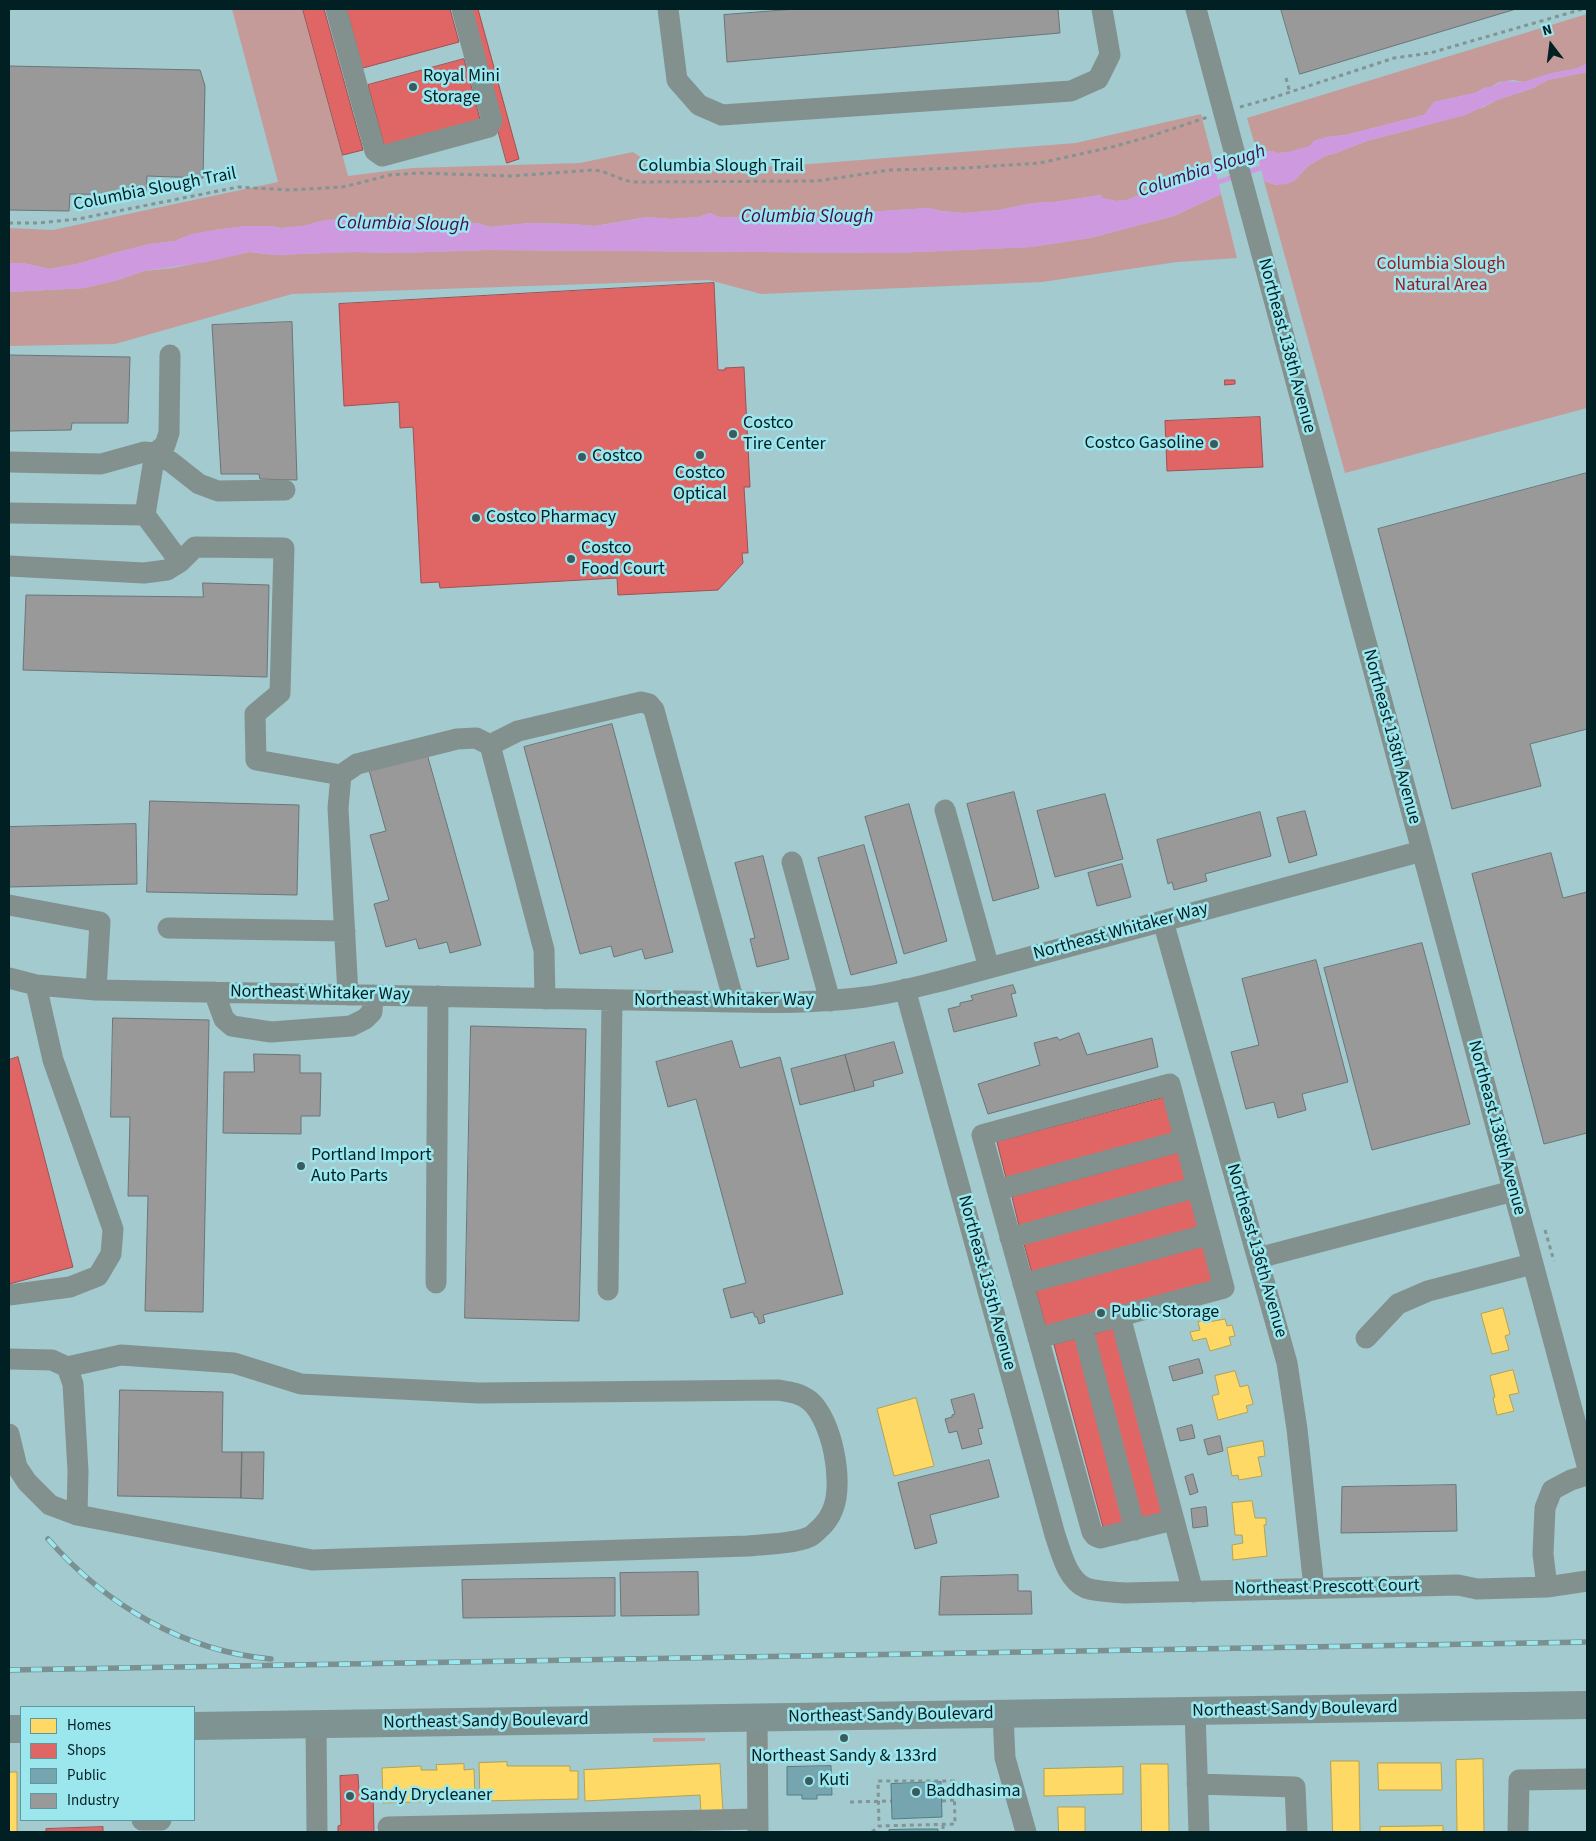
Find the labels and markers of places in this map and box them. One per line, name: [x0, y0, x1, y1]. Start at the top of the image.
place label: Royal Mini Storage: [423, 66, 500, 108]
marker: Royal Mini Storage: [407, 81, 419, 93]
place label: Costco Tire Center: [743, 413, 826, 456]
marker: Costco Tire Center: [727, 428, 739, 440]
place label: Costco Gasoline: [1085, 433, 1204, 455]
marker: Costco Gasoline: [1208, 438, 1220, 450]
place label: Costco: [592, 446, 643, 468]
marker: Costco Optical: [694, 449, 706, 461]
marker: Costco: [576, 451, 588, 463]
place label: Costco Optical: [673, 463, 727, 506]
place label: Costco Pharmacy: [486, 507, 616, 529]
marker: Costco Pharmacy: [470, 512, 482, 524]
place label: Costco Food Court: [581, 538, 665, 580]
marker: Costco Food Court: [565, 553, 577, 565]
place label: Portland Import Auto Parts: [311, 1145, 432, 1188]
marker: Portland Import Auto Parts: [295, 1160, 307, 1172]
place label: Public Storage: [1111, 1302, 1219, 1324]
marker: Public Storage: [1095, 1307, 1107, 1319]
marker: Northeast Sandy & 133rd: [838, 1732, 850, 1744]
place label: Northeast Sandy & 133rd: [751, 1746, 937, 1768]
place label: Kuti: [819, 1770, 849, 1792]
marker: Kuti: [803, 1775, 815, 1787]
place label: Baddhasima: [926, 1781, 1020, 1803]
place label: Sandy Drycleaner: [360, 1785, 492, 1807]
marker: Baddhasima: [910, 1786, 922, 1798]
marker: Sandy Drycleaner: [344, 1790, 356, 1802]

